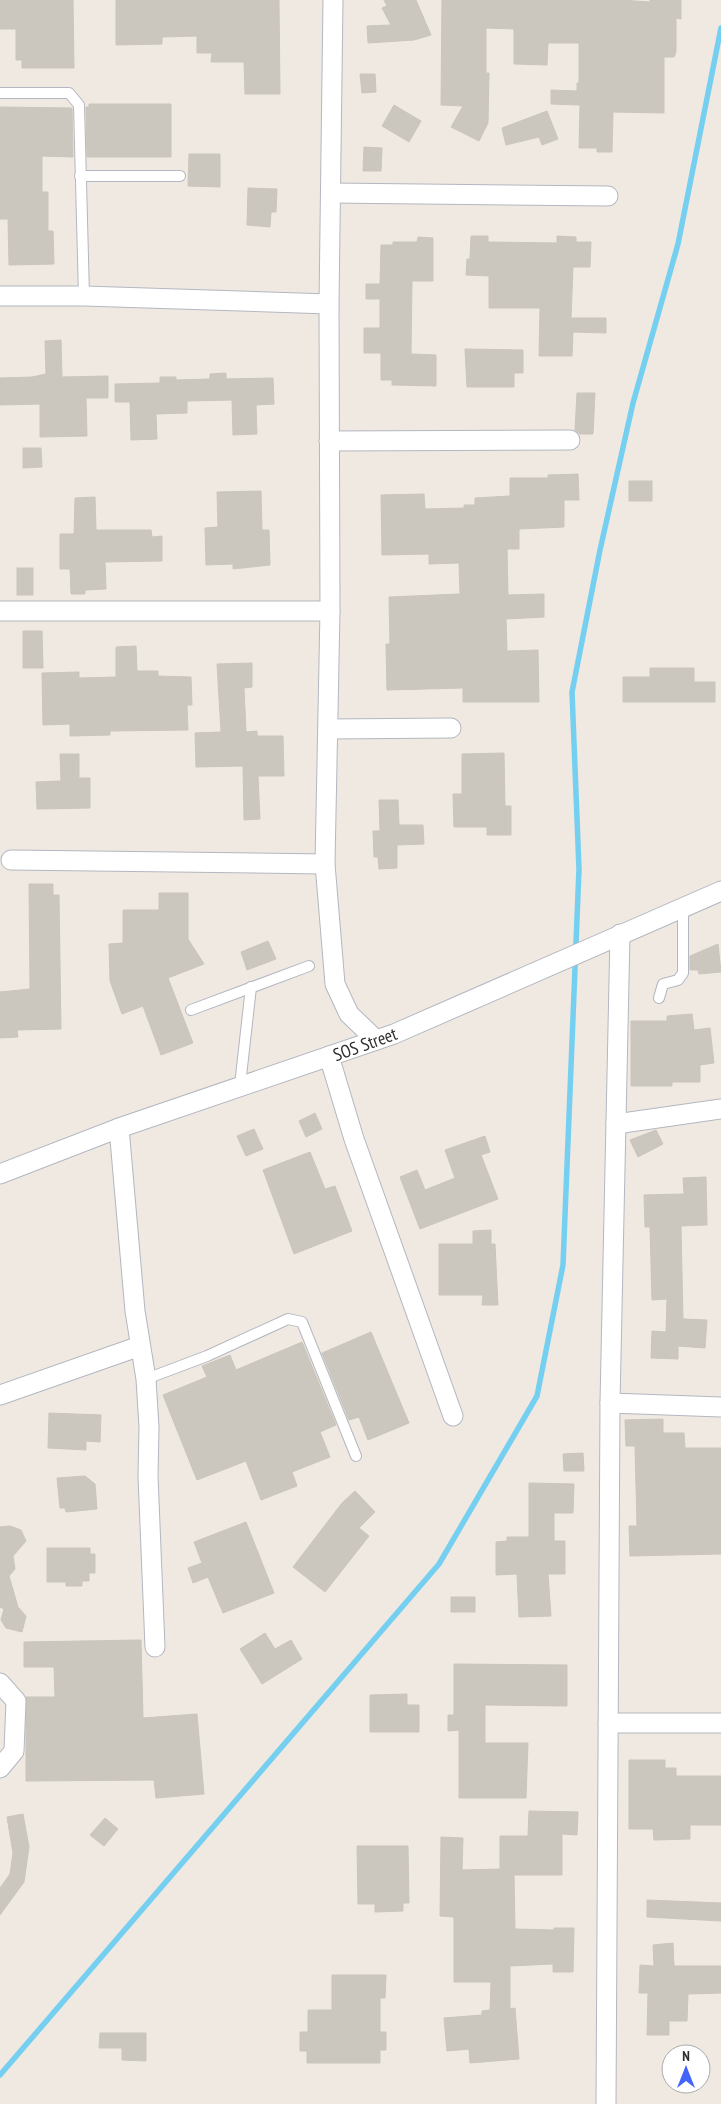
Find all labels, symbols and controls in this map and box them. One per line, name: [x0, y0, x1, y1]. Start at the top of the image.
street label: SOS Street: [330, 1022, 400, 1066]
north arrow: [661, 2044, 711, 2094]
text: N: [682, 2047, 690, 2065]

